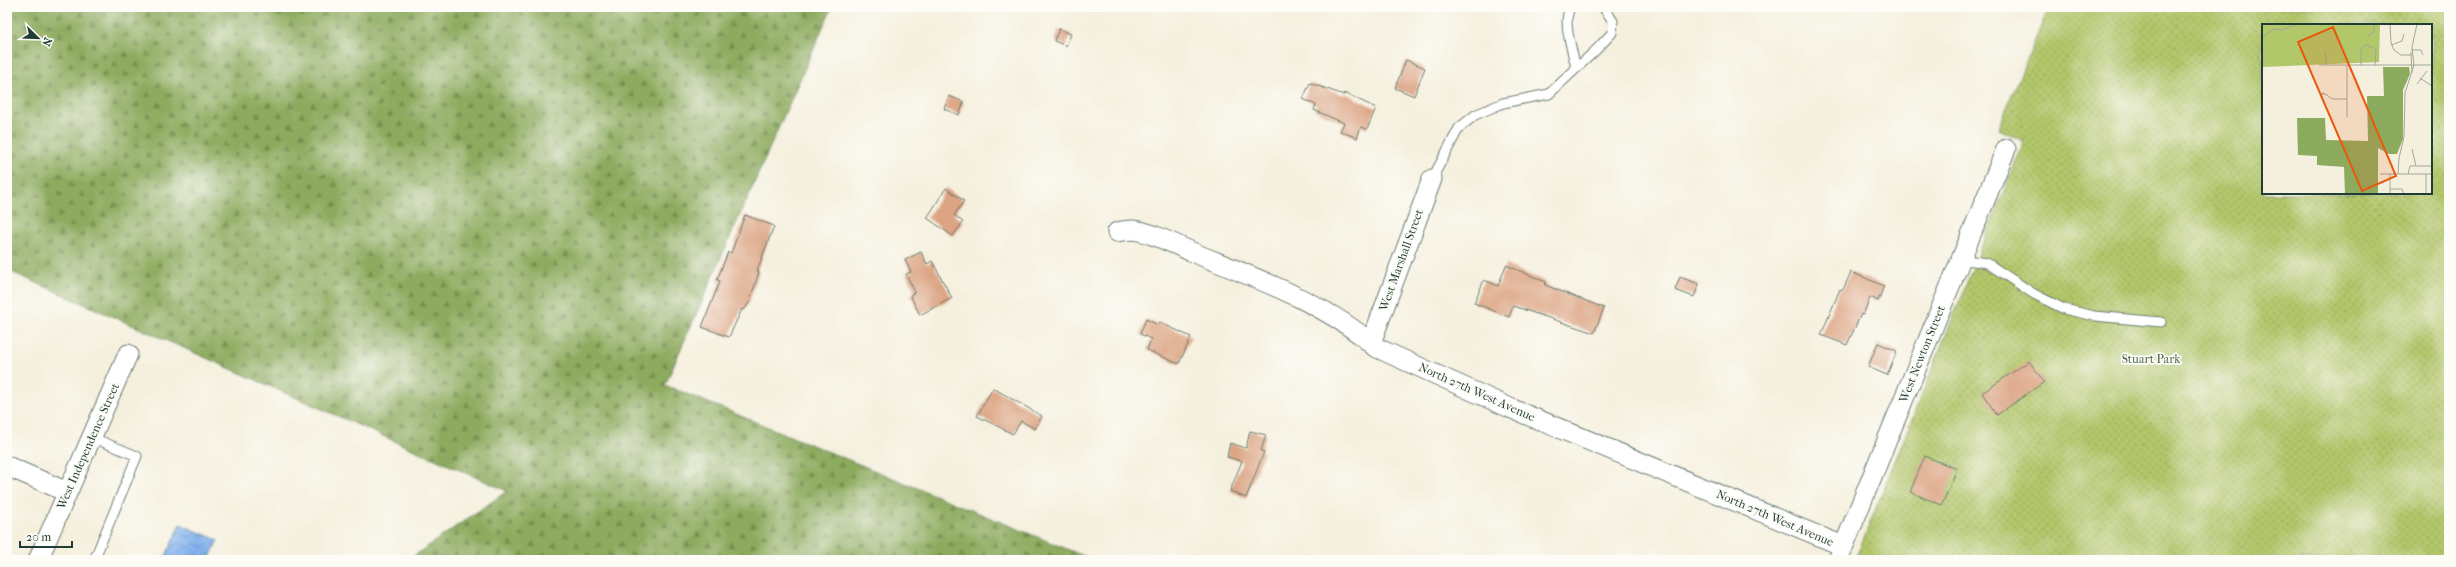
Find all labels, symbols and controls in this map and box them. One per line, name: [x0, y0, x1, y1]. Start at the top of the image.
north arrow: [18, 18, 58, 58]
inset map: [2262, 24, 2432, 194]
text: N: [39, 35, 54, 49]
street label: West Marshall Street: [1376, 206, 1426, 314]
street label: West Newton Street: [1896, 303, 1948, 405]
park label: Stuart Park: [2122, 352, 2181, 366]
street label: North 27th West Avenue: [1417, 360, 1538, 424]
street label: West Independence Street: [53, 380, 122, 512]
street label: North 27th West Avenue: [1714, 487, 1836, 549]
scale bar: [20, 523, 72, 549]
text: 20 m: [26, 530, 51, 544]

